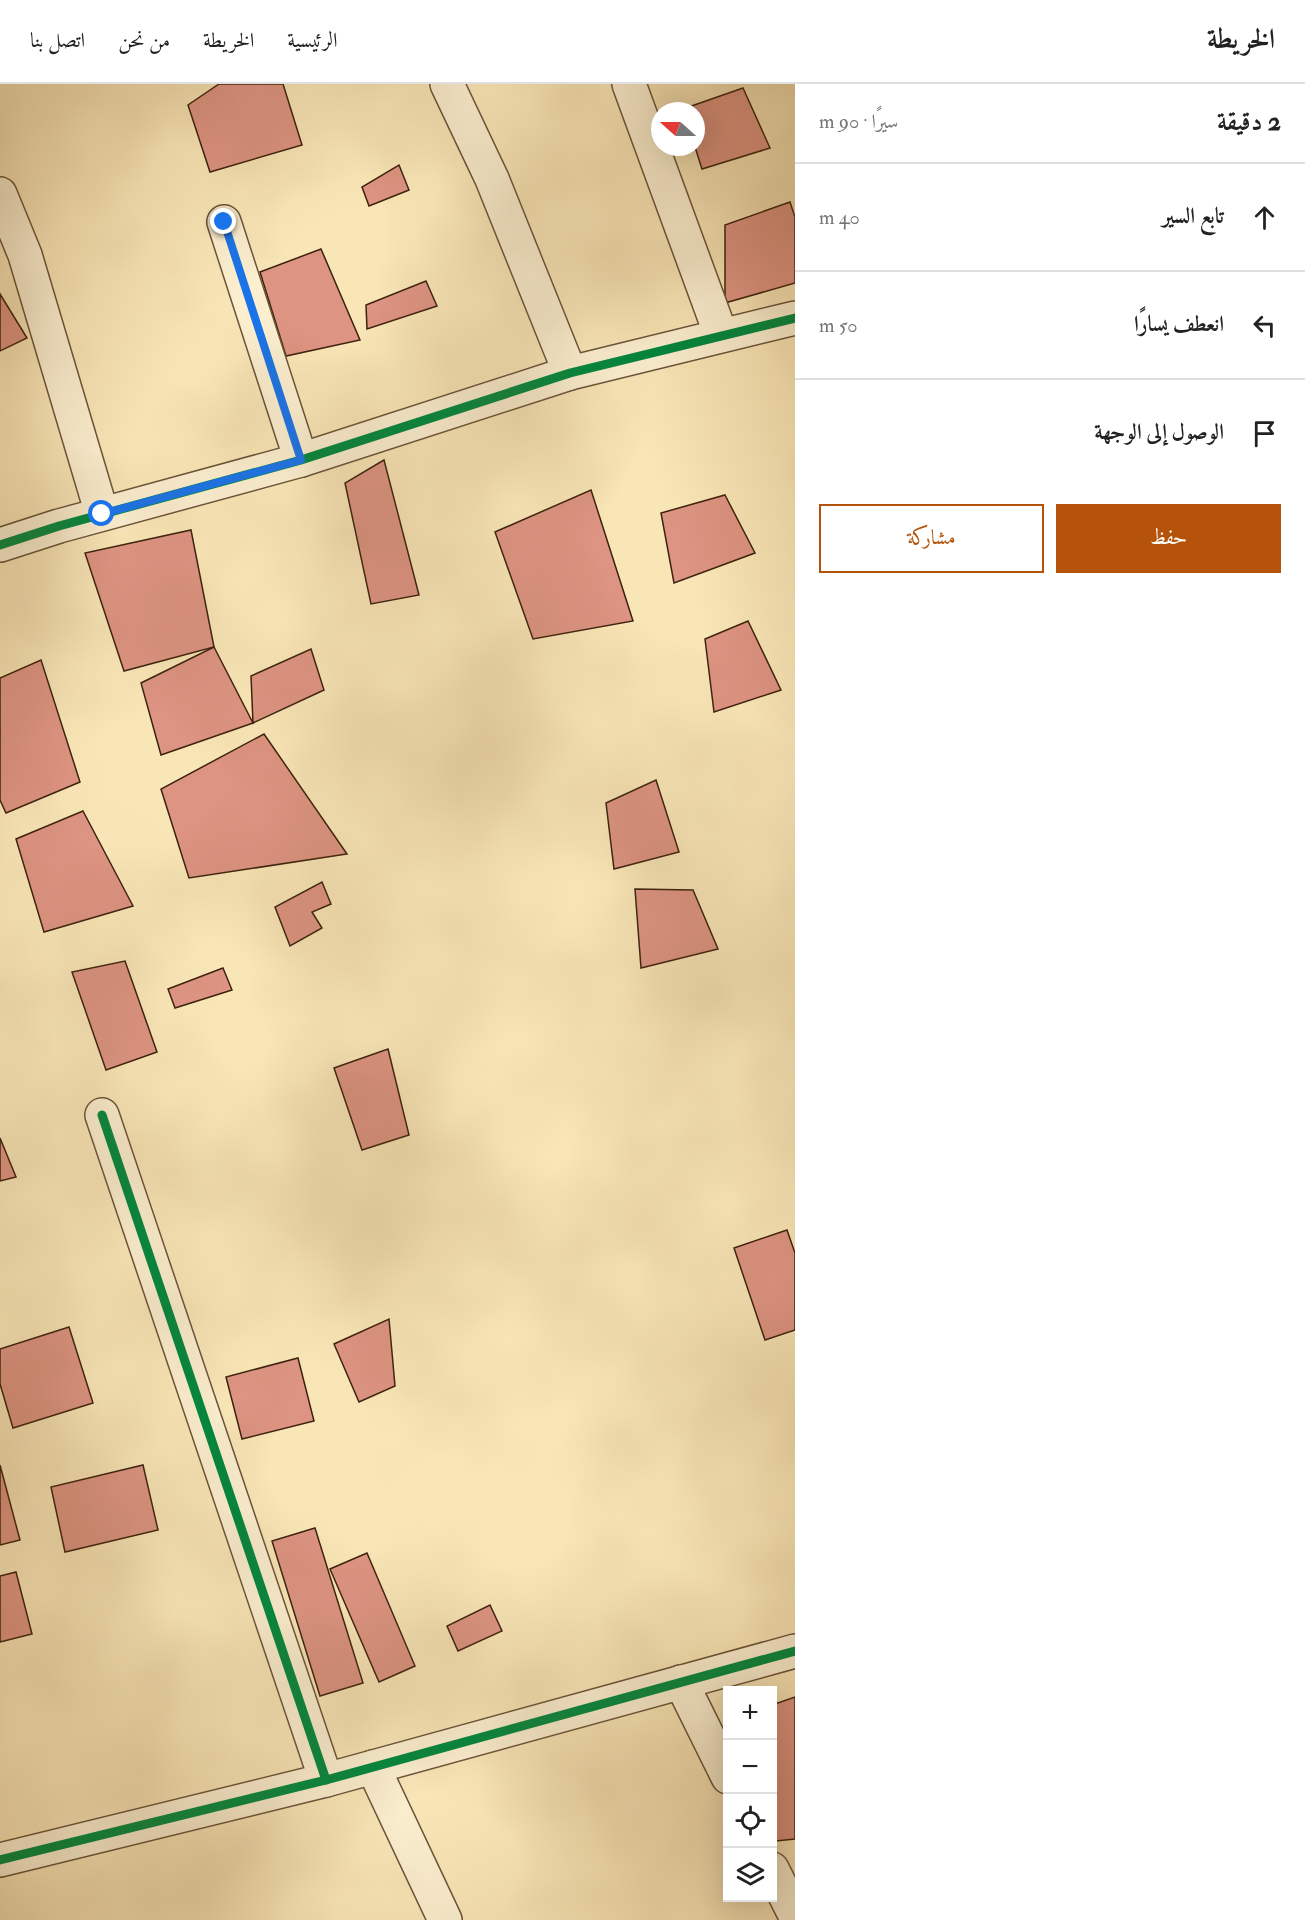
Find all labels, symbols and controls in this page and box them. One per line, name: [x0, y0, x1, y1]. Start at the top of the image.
text: الخريطة: [1207, 22, 1275, 57]
text: اتصل بنا: [30, 27, 85, 54]
text: من نحن: [118, 27, 170, 54]
text: الخريطة: [203, 27, 254, 54]
text: الرئيسية: [287, 27, 338, 54]
north arrow: [651, 102, 705, 156]
text: 2 دقيقة: [1217, 106, 1281, 138]
text: سيرًا · 90 m: [819, 109, 898, 134]
icon: ahead: [1248, 201, 1281, 234]
text: تابع السير: [1162, 202, 1224, 230]
text: 40 m: [819, 205, 860, 230]
route end: [210, 208, 236, 234]
icon: left: [1248, 309, 1281, 342]
text: انعطف يسارًا: [1134, 310, 1224, 338]
text: 50 m: [819, 313, 858, 338]
icon: arrive: [1248, 417, 1281, 450]
text: الوصول إلى الوجهة: [1094, 418, 1224, 446]
route start: [88, 500, 114, 526]
button: مشاركة: [819, 504, 1044, 573]
button: حفظ: [1056, 504, 1281, 573]
map controls: [723, 1686, 777, 1902]
button: +: [723, 1686, 777, 1740]
button: −: [723, 1740, 777, 1794]
button: locate: [723, 1794, 777, 1848]
button: layers: [723, 1848, 777, 1902]

